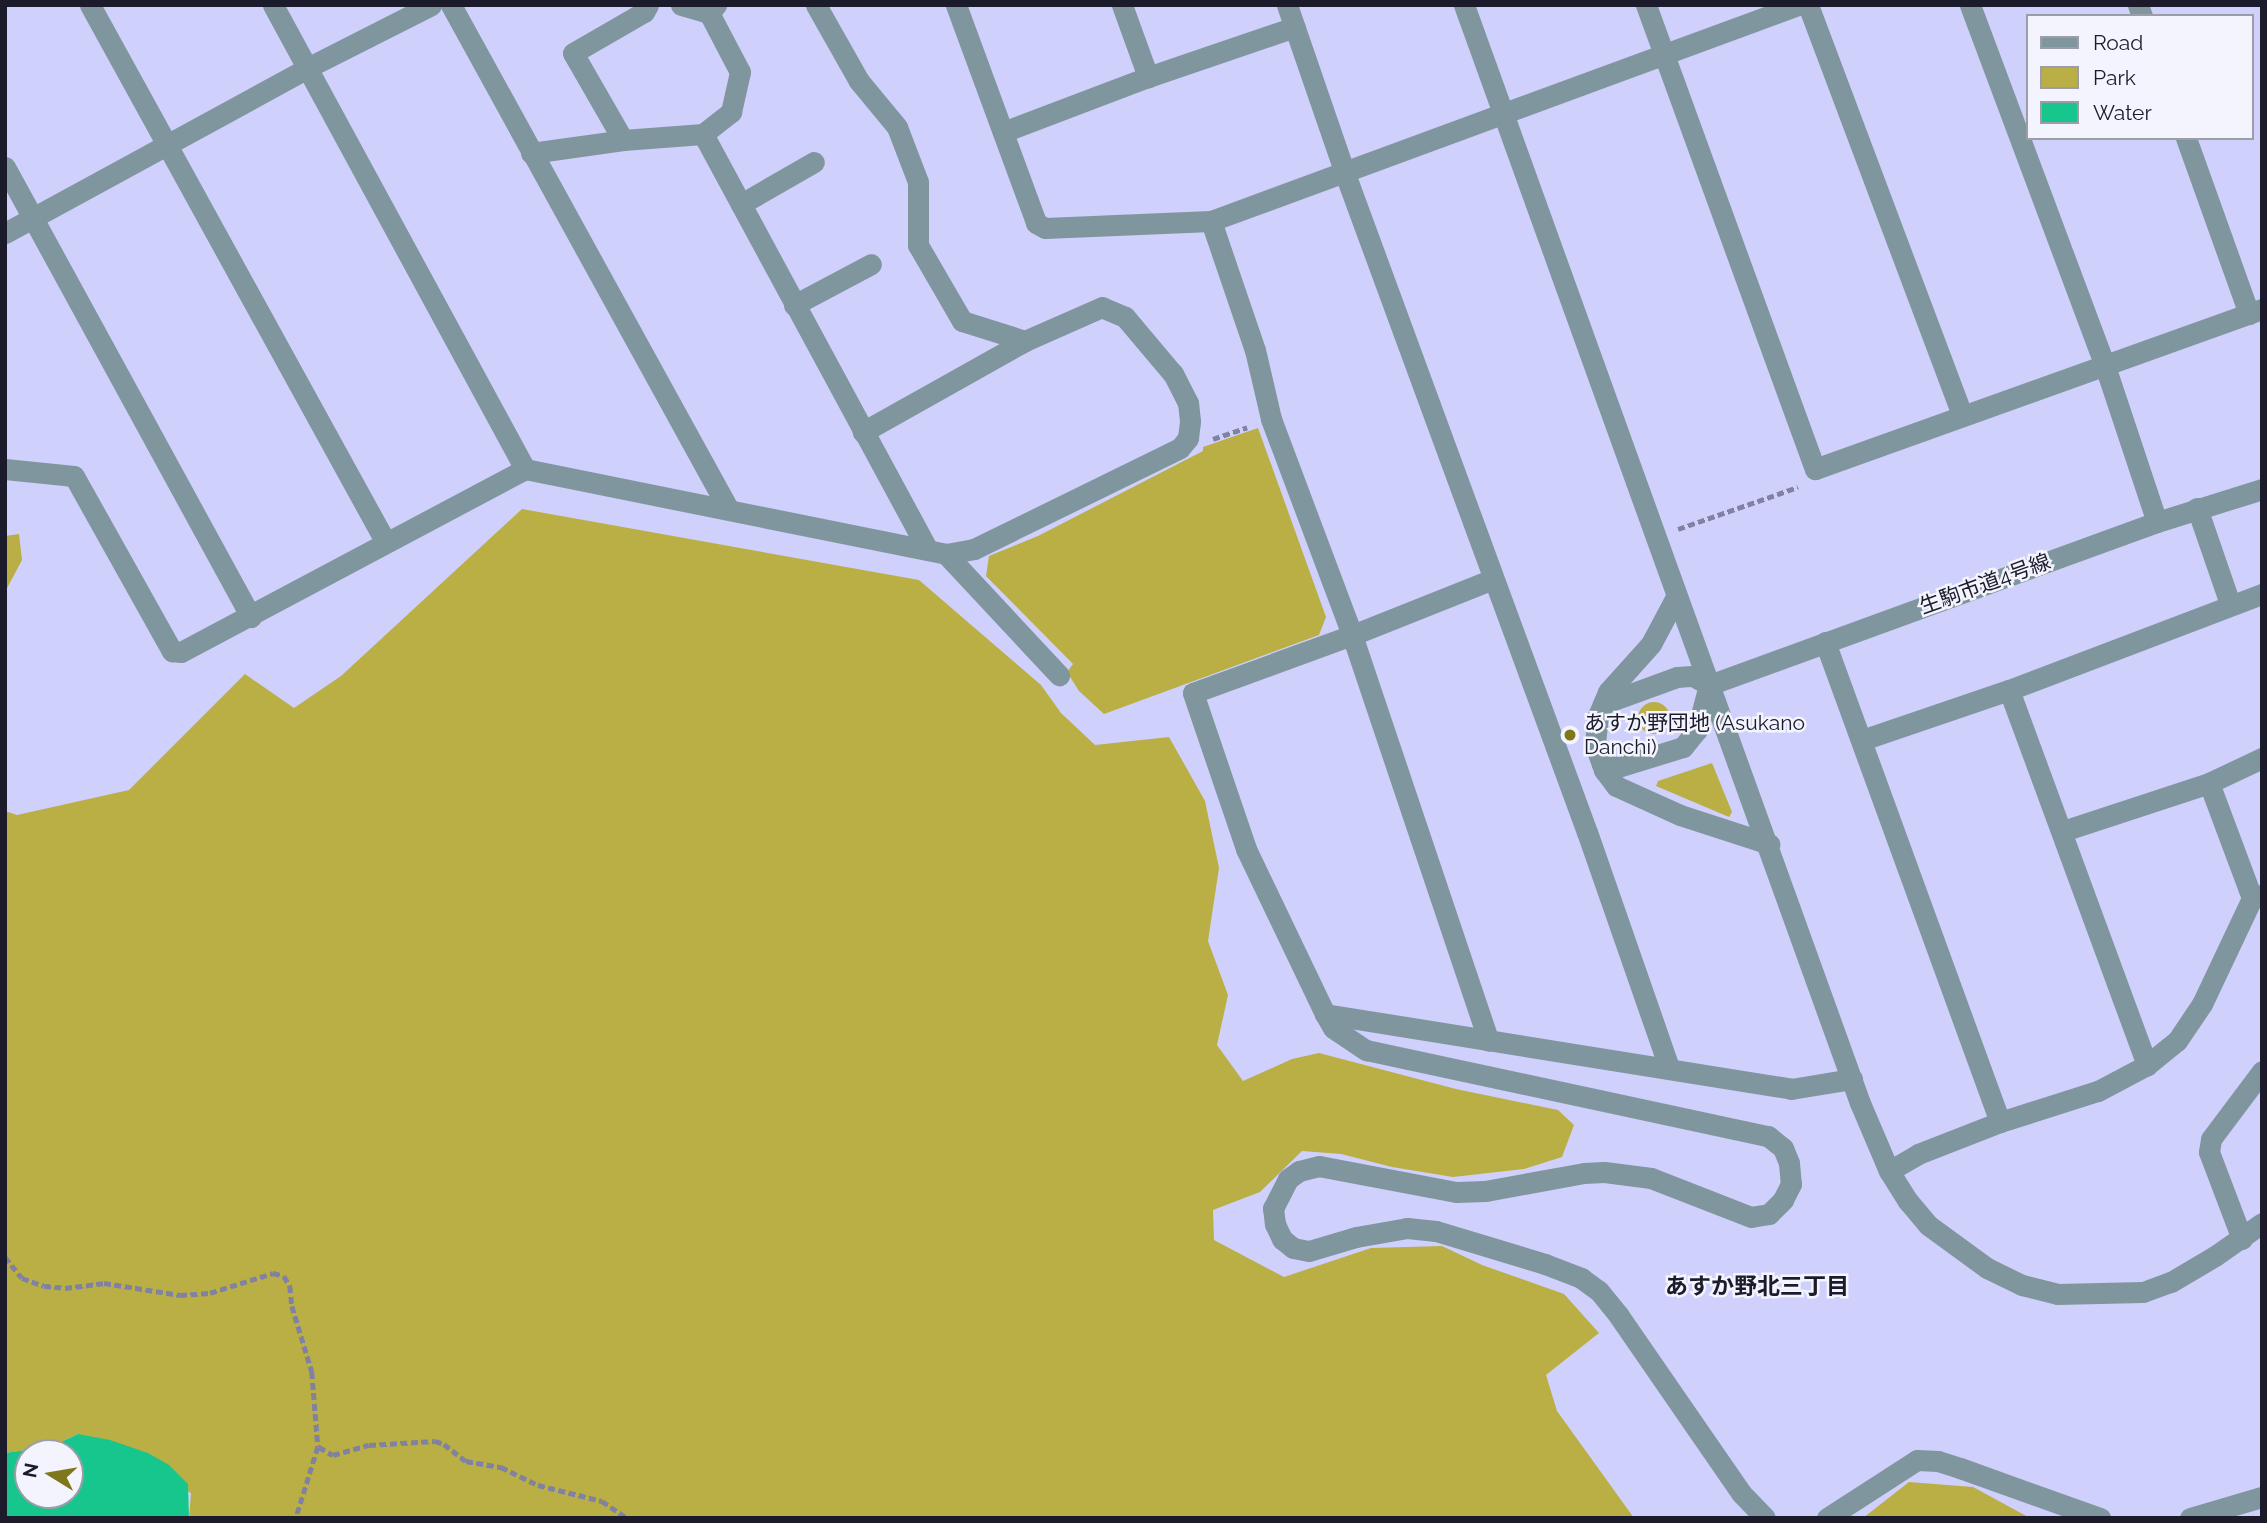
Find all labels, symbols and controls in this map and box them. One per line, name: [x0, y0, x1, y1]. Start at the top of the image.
legend: [2025, 14, 2253, 140]
text: Road: [2093, 30, 2143, 55]
text: Park: [2093, 65, 2136, 90]
text: Water: [2093, 100, 2152, 125]
street label: 生駒市道4号線: [1916, 549, 2054, 619]
place label: あすか野団地 (Asukano Danchi): [1584, 710, 1805, 760]
marker: あすか野団地 (Asukano Danchi): [1562, 727, 1578, 743]
district label: あすか野北三丁目: [1665, 1272, 1849, 1300]
north arrow: [14, 1439, 84, 1509]
text: N: [18, 1461, 43, 1480]

